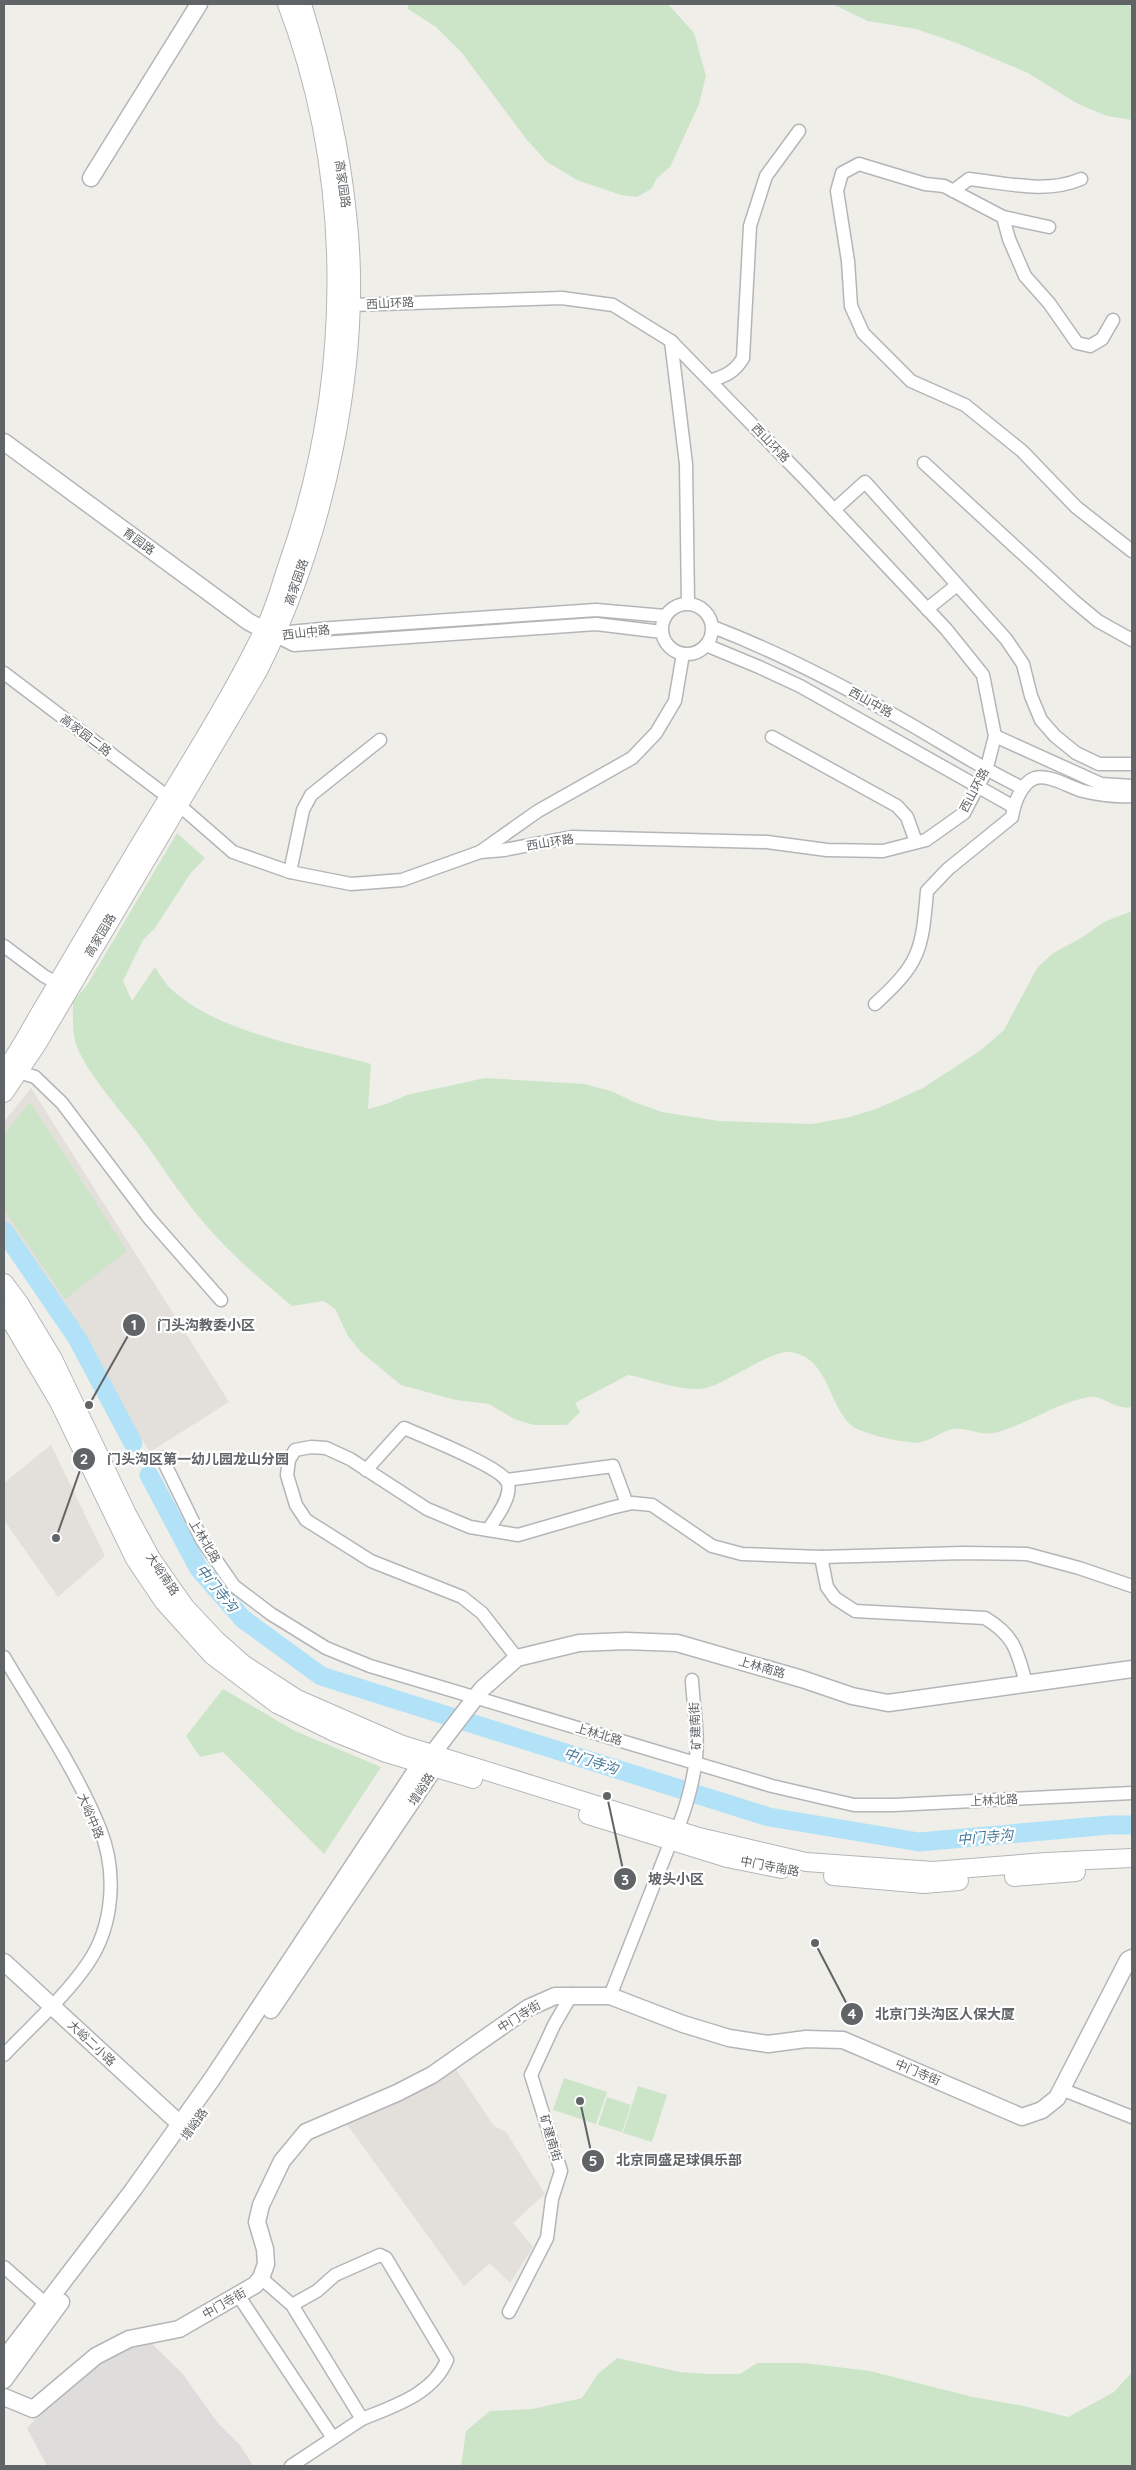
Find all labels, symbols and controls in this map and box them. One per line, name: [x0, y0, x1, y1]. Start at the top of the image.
street label: 高家园路: [332, 159, 354, 209]
street label: 西山环路: [366, 294, 414, 312]
street label: 西山环路: [749, 421, 793, 465]
street label: 育园路: [120, 524, 158, 558]
street label: 高家园路: [281, 557, 311, 607]
street label: 西山中路: [281, 622, 331, 642]
street label: 西山中路: [846, 684, 896, 720]
street label: 高家园二路: [58, 711, 114, 759]
street label: 西山环路: [956, 765, 992, 815]
street label: 西山环路: [525, 831, 575, 853]
street label: 高家园路: [81, 911, 119, 959]
callout: 门头沟教委小区: [122, 1310, 265, 1339]
text: 1: [131, 1315, 137, 1334]
text: 门头沟教委小区: [157, 1316, 255, 1334]
callout: 门头沟区第一幼儿园龙山分园: [72, 1445, 299, 1474]
text: 2: [80, 1449, 88, 1468]
text: 门头沟区第一幼儿园龙山分园: [107, 1450, 289, 1468]
street label: 上林北路: [186, 1517, 224, 1565]
street label: 大峪南路: [143, 1550, 183, 1598]
water label: 中门寺沟: [192, 1561, 243, 1617]
street label: 上林南路: [737, 1653, 787, 1681]
street label: 矿建南街: [686, 1702, 704, 1750]
street label: 上林北路: [574, 1720, 624, 1748]
water label: 中门寺沟: [562, 1744, 622, 1779]
street label: 增峪路: [405, 1770, 437, 1808]
street label: 大峪中路: [75, 1791, 107, 1841]
street label: 上林北路: [970, 1791, 1018, 1809]
water label: 中门寺沟: [956, 1825, 1016, 1848]
street label: 中门寺南路: [739, 1853, 801, 1879]
callout: 坡头小区: [613, 1865, 714, 1894]
text: 3: [621, 1870, 629, 1889]
text: 坡头小区: [648, 1870, 704, 1888]
street label: 中门寺街: [495, 1997, 543, 2035]
callout: 北京门头沟区人保大厦: [840, 1999, 1025, 2028]
text: 4: [848, 2004, 857, 2023]
text: 北京门头沟区人保大厦: [875, 2005, 1015, 2023]
street label: 大峪二小路: [65, 2017, 119, 2069]
street label: 中门寺街: [893, 2056, 943, 2088]
street label: 增峪路: [178, 2105, 210, 2143]
street label: 矿建南街: [537, 2113, 565, 2163]
callout: 北京同盛足球俱乐部: [581, 2146, 752, 2175]
text: 5: [589, 2151, 597, 2170]
text: 北京同盛足球俱乐部: [616, 2151, 742, 2169]
street label: 中门寺街: [199, 2285, 249, 2321]

